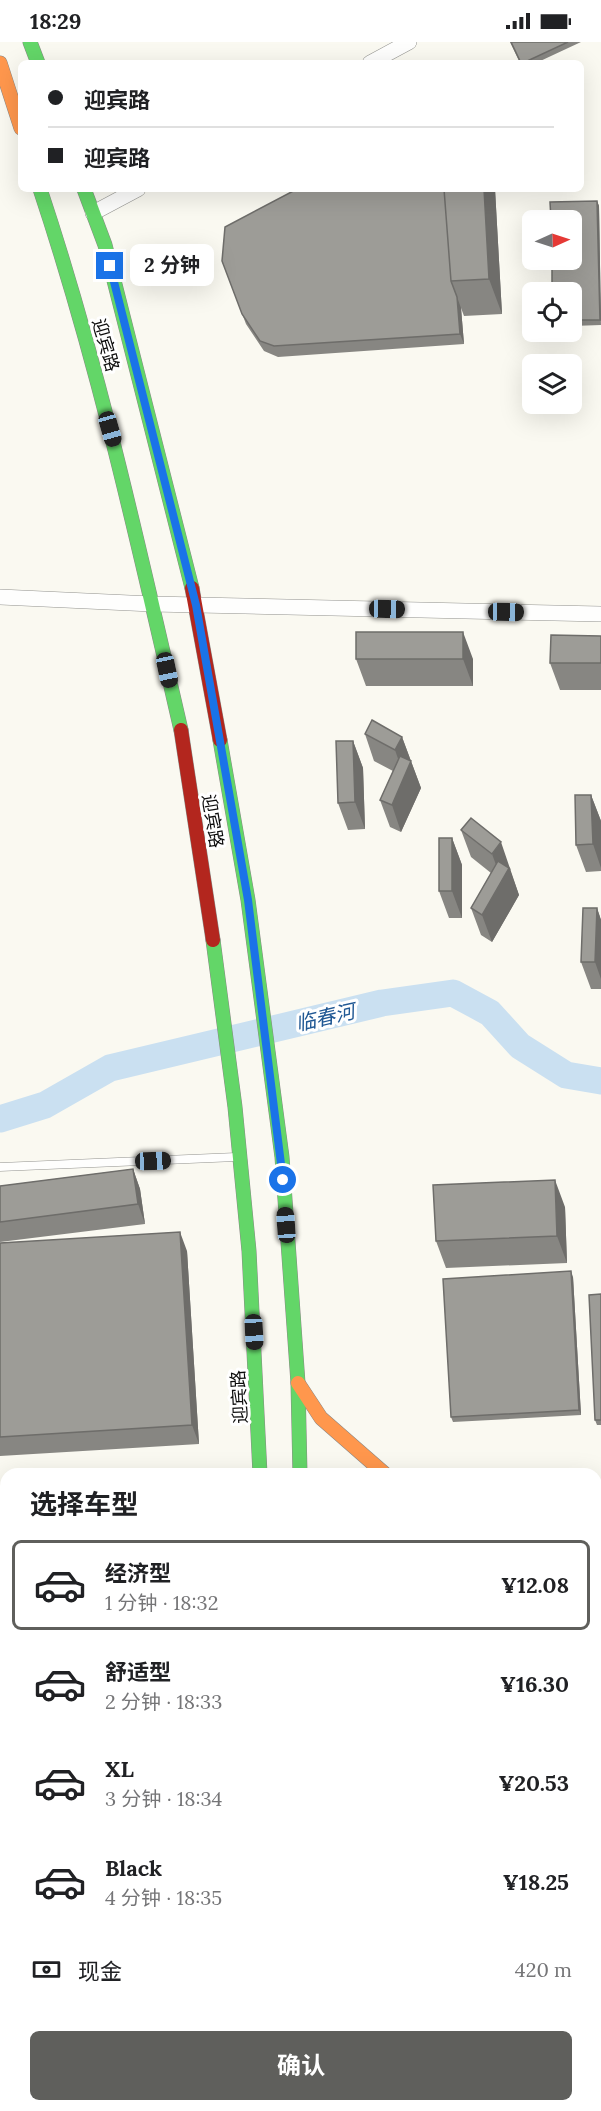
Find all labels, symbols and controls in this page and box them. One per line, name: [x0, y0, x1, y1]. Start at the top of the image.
text: 18:29: [30, 7, 81, 35]
text: 迎宾路: [84, 86, 150, 114]
text: 迎宾路: [84, 144, 150, 172]
north arrow: [522, 210, 582, 270]
map controls: [522, 210, 582, 414]
callout: 2 分钟: [131, 245, 215, 287]
route end: [96, 252, 123, 279]
text: 2 分钟: [144, 252, 200, 277]
button: locate: [522, 282, 582, 342]
street label: 迎宾路: [88, 316, 124, 374]
button: layers: [522, 354, 582, 414]
car: [96, 409, 124, 449]
car: [369, 600, 405, 618]
car: [488, 603, 524, 621]
car: [154, 651, 180, 689]
street label: 迎宾路: [197, 793, 229, 849]
water label: 临春河: [293, 997, 361, 1036]
car: [135, 1151, 171, 1171]
route start: [269, 1166, 296, 1193]
car: [276, 1206, 296, 1244]
car: [244, 1314, 264, 1350]
street label: 迎宾路: [226, 1369, 252, 1425]
text: 选择车型: [30, 1487, 138, 1521]
icon: car: [33, 1558, 87, 1612]
text: 经济型: [105, 1559, 171, 1587]
text: ¥12.08: [501, 1571, 569, 1599]
text: 1 分钟 · 18:32: [105, 1590, 218, 1615]
icon: car: [33, 1657, 87, 1711]
text: 舒适型: [105, 1658, 171, 1686]
text: ¥16.30: [500, 1670, 569, 1698]
text: 2 分钟 · 18:33: [105, 1689, 222, 1714]
text: XL: [105, 1755, 134, 1783]
icon: car: [33, 1756, 87, 1810]
text: ¥20.53: [498, 1769, 569, 1797]
text: 3 分钟 · 18:34: [105, 1786, 222, 1811]
text: Black: [105, 1854, 162, 1882]
icon: car: [33, 1855, 87, 1909]
text: ¥18.25: [503, 1868, 569, 1896]
text: 4 分钟 · 18:35: [105, 1885, 222, 1910]
icon: cash: [30, 1953, 63, 1986]
text: 现金: [78, 1957, 122, 1985]
text: 420 m: [515, 1957, 572, 1982]
button: 确认: [30, 2031, 572, 2100]

